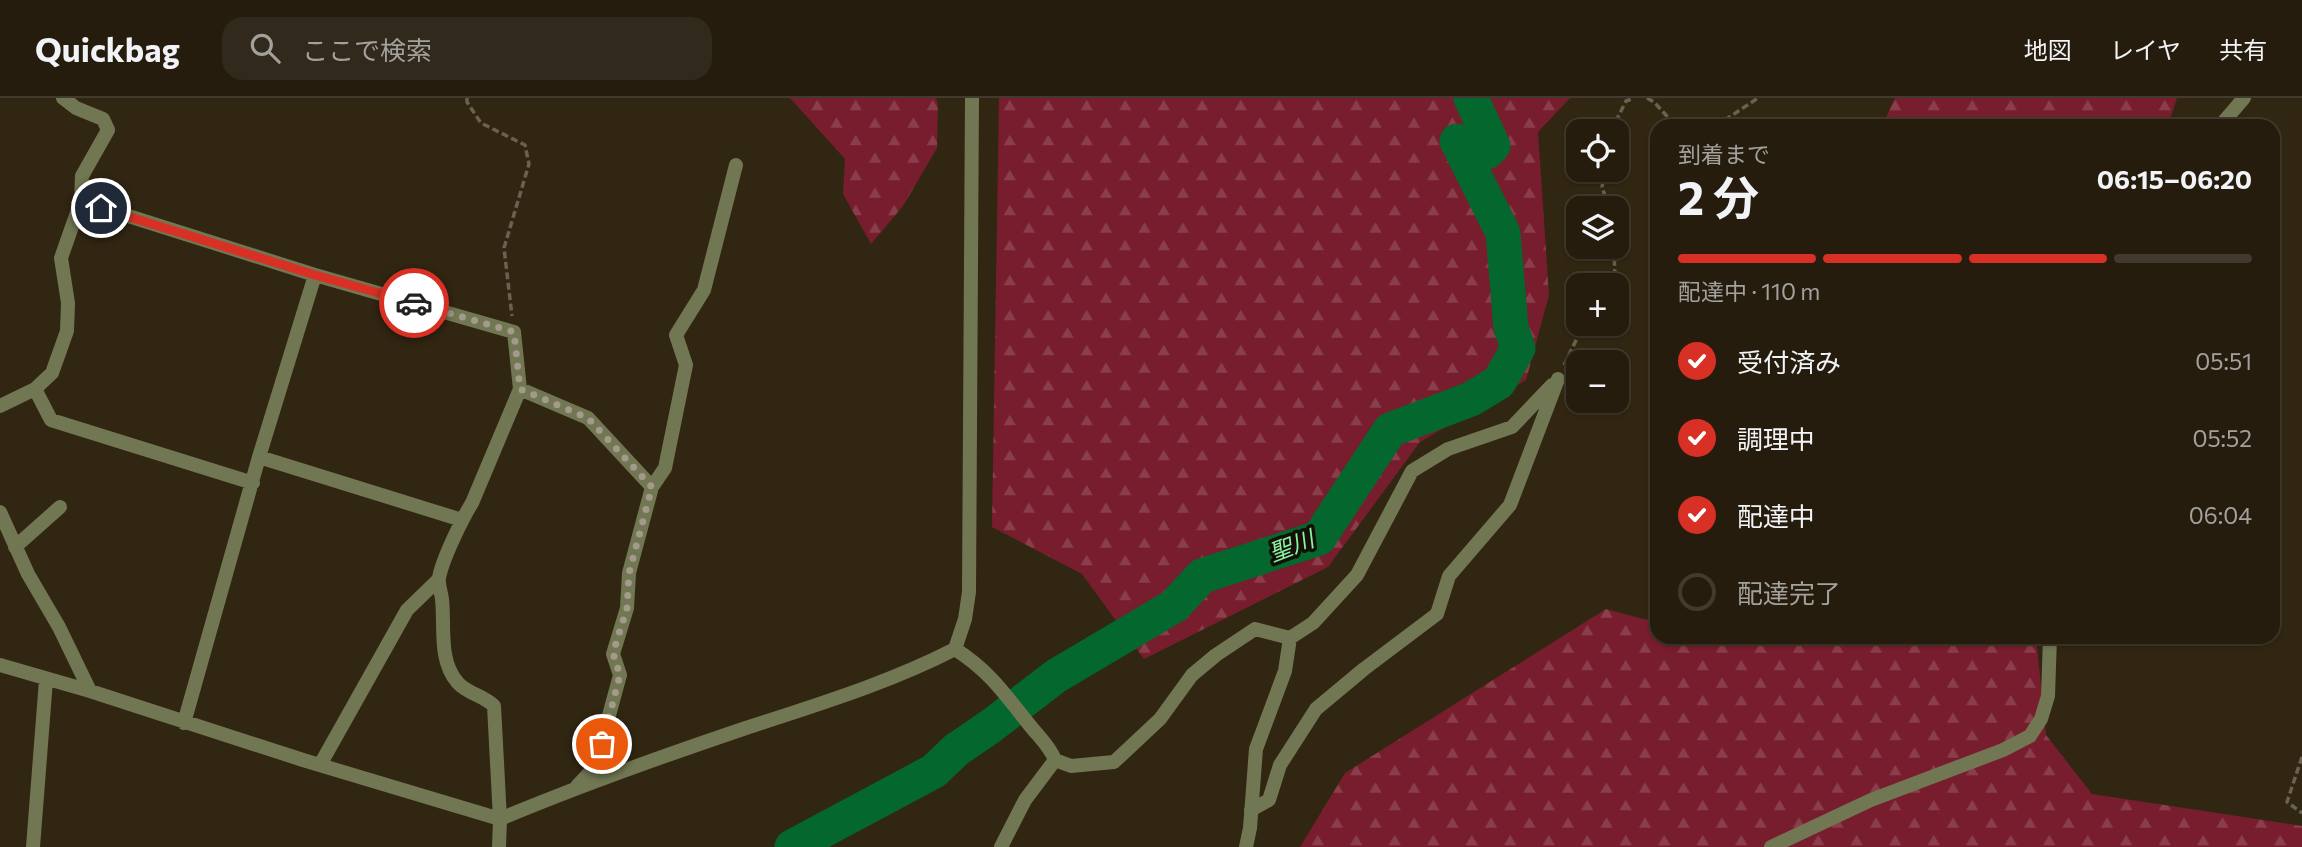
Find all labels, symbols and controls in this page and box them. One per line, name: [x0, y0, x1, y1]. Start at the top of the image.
search box: [222, 17, 712, 80]
text: Quickbag: [35, 28, 180, 69]
icon: search: [246, 29, 284, 67]
text: ここで検索: [302, 34, 432, 65]
text: 地図: [2024, 35, 2072, 64]
text: レイヤ: [2110, 35, 2181, 64]
text: 共有: [2219, 35, 2267, 64]
map controls: [1566, 119, 1629, 413]
button: locate: [1566, 119, 1629, 182]
text: 到着まで: [1678, 140, 1770, 168]
text: 06:15–06:20: [2097, 163, 2252, 194]
text: 2 分: [1678, 168, 1759, 224]
pin: [71, 178, 131, 238]
icon: home: [82, 189, 120, 227]
button: layers: [1566, 196, 1629, 259]
courier: [379, 268, 449, 338]
button: +: [1566, 273, 1629, 336]
text: 配達中 · 110 m: [1678, 277, 1820, 305]
icon: car: [395, 284, 433, 322]
icon: check: [1678, 342, 1716, 380]
text: 受付済み: [1737, 346, 1841, 377]
text: 05:51: [2195, 347, 2252, 375]
button: −: [1566, 350, 1629, 413]
icon: check: [1678, 419, 1716, 457]
text: 調理中: [1737, 423, 1815, 454]
text: 05:52: [2192, 424, 2252, 452]
icon: check: [1678, 496, 1716, 534]
text: 配達中: [1737, 500, 1815, 531]
text: 06:04: [2189, 501, 2252, 529]
water label: 聖川: [1265, 523, 1320, 566]
text: 配達完了: [1737, 577, 1841, 608]
pin: [572, 714, 632, 774]
icon: bag: [583, 725, 621, 763]

